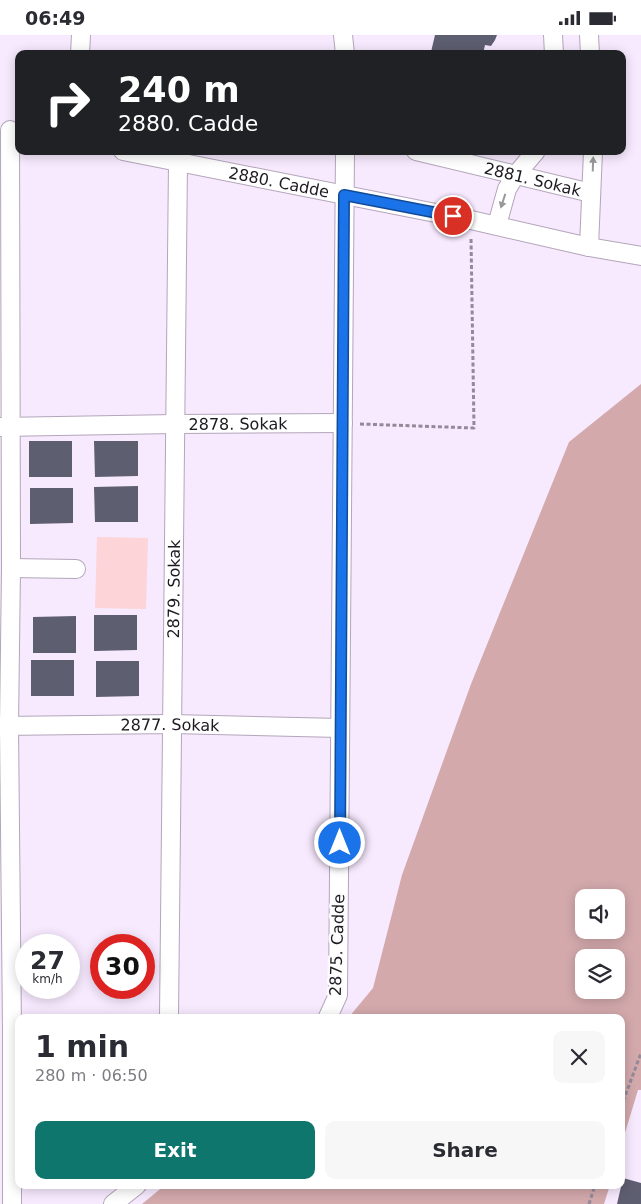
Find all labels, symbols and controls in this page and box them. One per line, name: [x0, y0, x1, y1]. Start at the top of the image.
text: 06:49: [25, 7, 85, 29]
icon: right: [35, 70, 100, 135]
text: 240 m: [118, 70, 240, 110]
text: 2880. Cadde: [118, 111, 258, 136]
one-way arrow: [589, 156, 597, 172]
street label: 2881. Sokak: [482, 158, 584, 200]
street label: 2880. Cadde: [227, 163, 331, 201]
one-way arrow: [499, 193, 507, 208]
pin: [432, 195, 474, 237]
icon: arrive: [439, 202, 467, 230]
street label: 2878. Sokak: [188, 414, 288, 433]
street label: 2879. Sokak: [163, 539, 184, 639]
street label: 2877. Sokak: [120, 714, 220, 735]
position arrow: [313, 816, 365, 868]
map controls: [575, 889, 625, 999]
button: sound: [575, 889, 625, 939]
street label: 2875. Cadde: [326, 894, 348, 996]
speed limit sign: 30: [90, 934, 155, 999]
text: 27: [30, 946, 65, 975]
button: layers: [575, 949, 625, 999]
text: km/h: [32, 972, 63, 986]
text: 1 min: [35, 1029, 129, 1064]
button: close: [553, 1031, 605, 1083]
text: 280 m · 06:50: [35, 1066, 148, 1085]
button: Exit: [35, 1121, 315, 1179]
button: Share: [325, 1121, 605, 1179]

